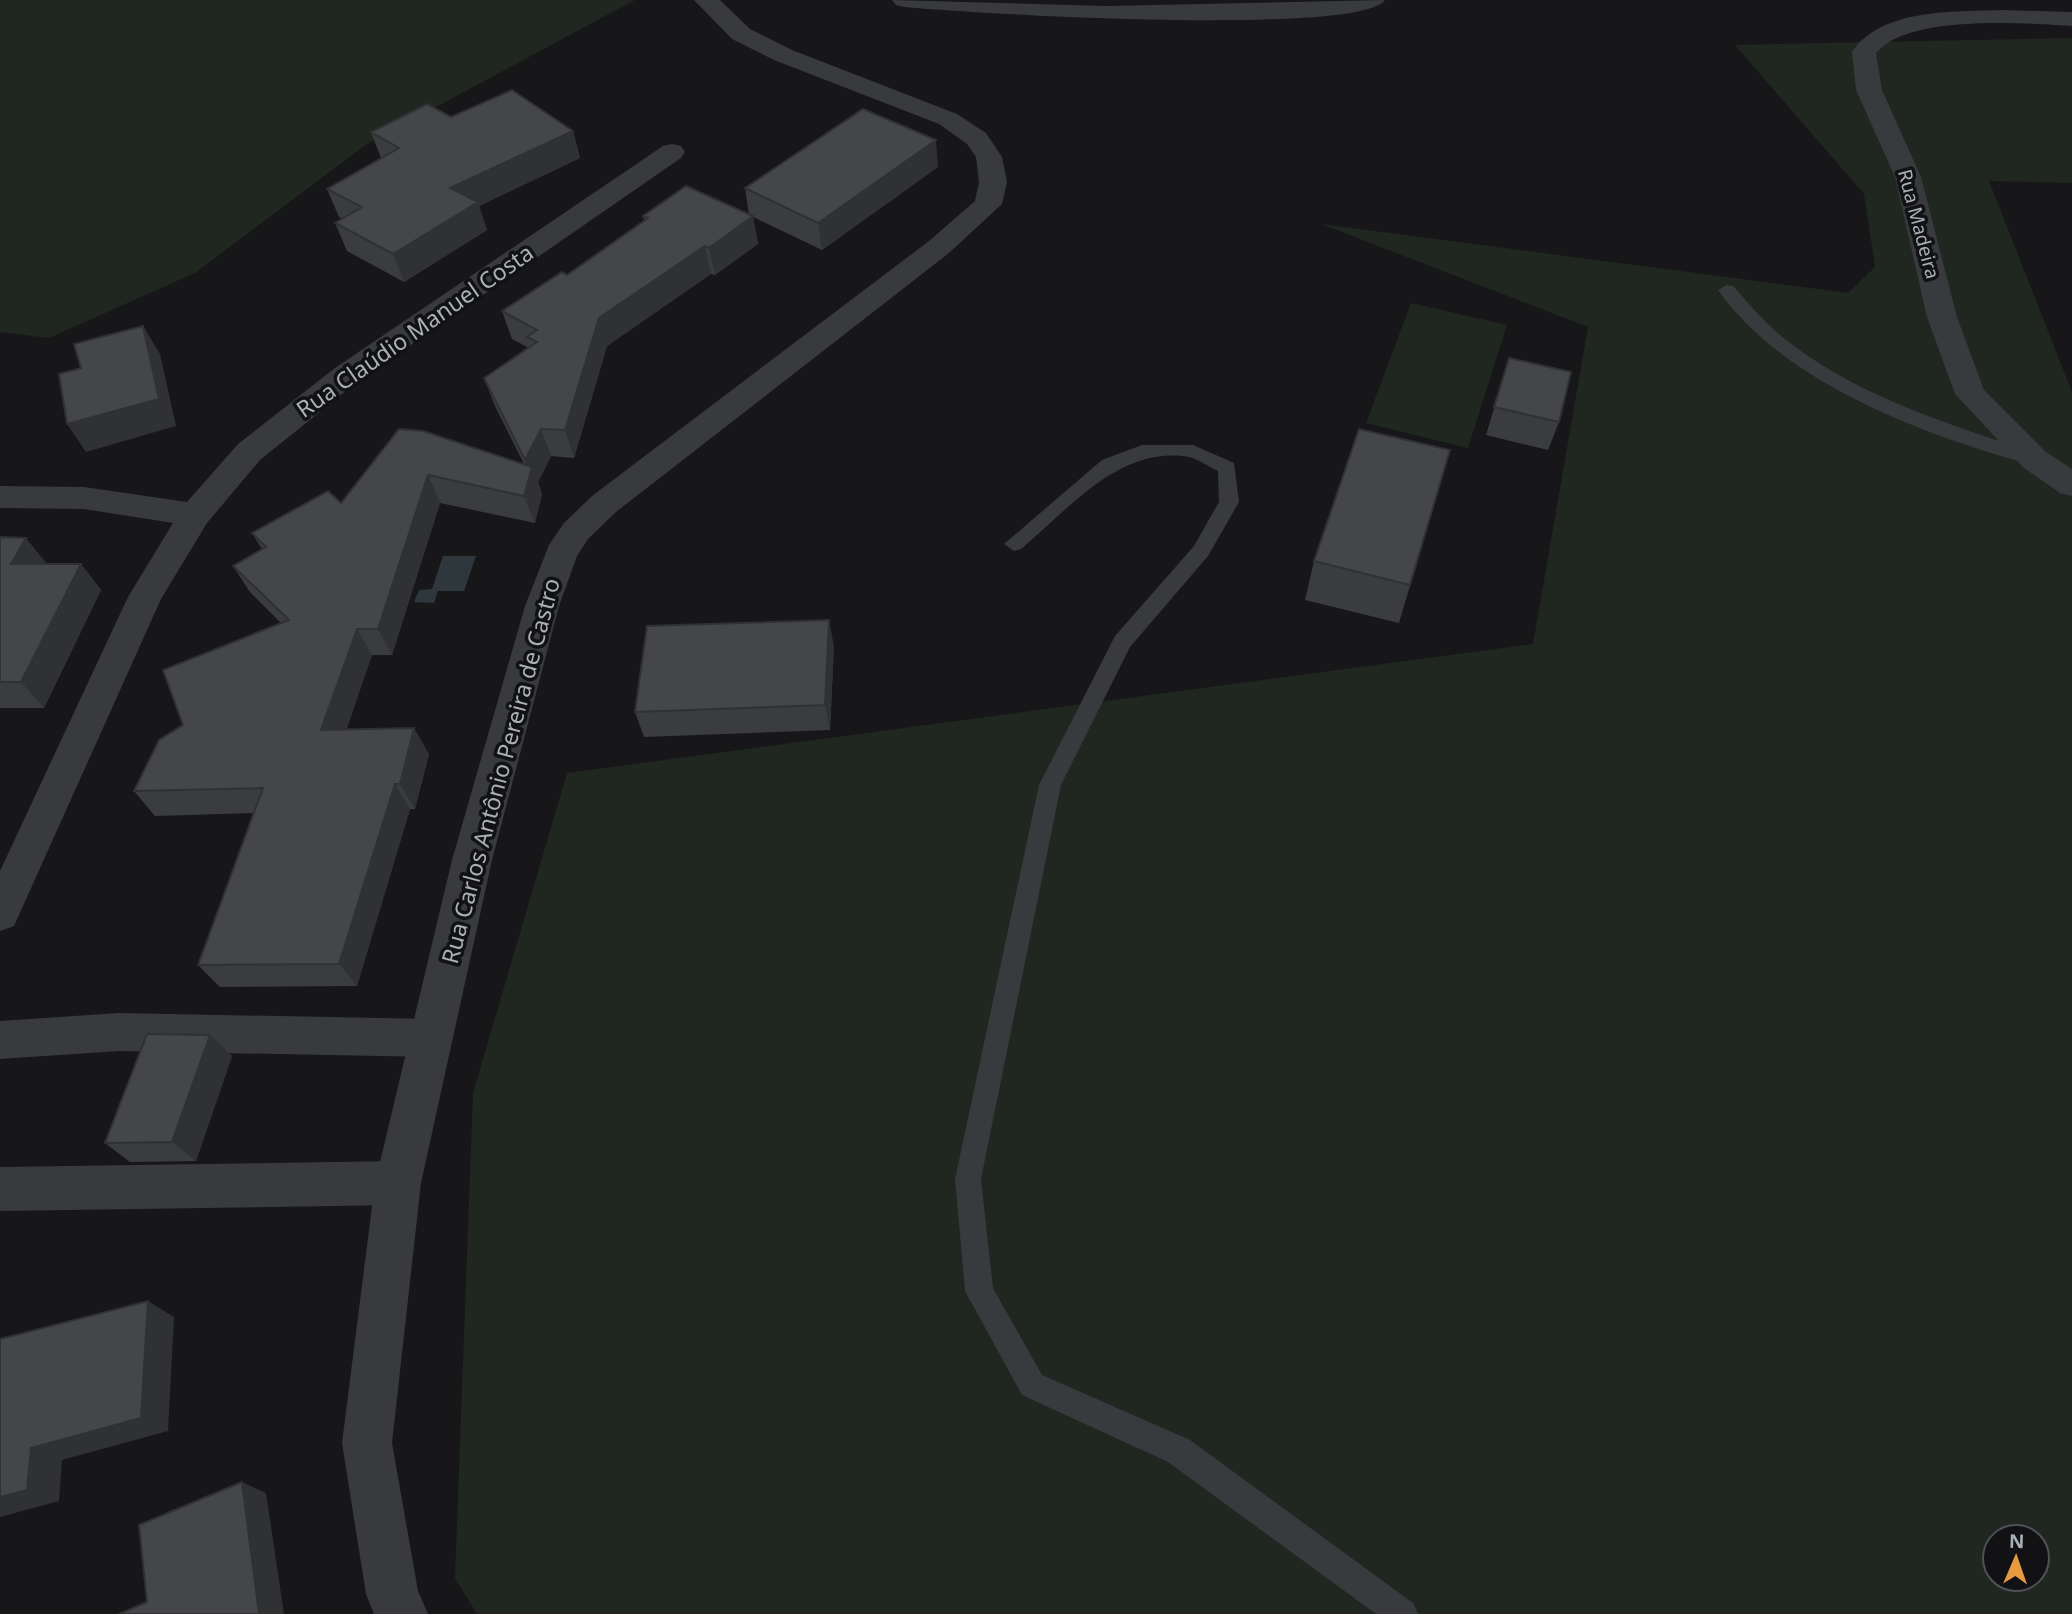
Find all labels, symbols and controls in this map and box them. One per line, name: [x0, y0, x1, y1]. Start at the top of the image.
street label: Rua Madeira: [1892, 166, 1946, 282]
street label: Rua Claúdio Manuel Costa: [289, 236, 539, 424]
street label: Rua Carlos Antônio Pereira de Castro: [433, 574, 567, 967]
north arrow: [1981, 1523, 2051, 1593]
text: N: [2008, 1528, 2025, 1554]

